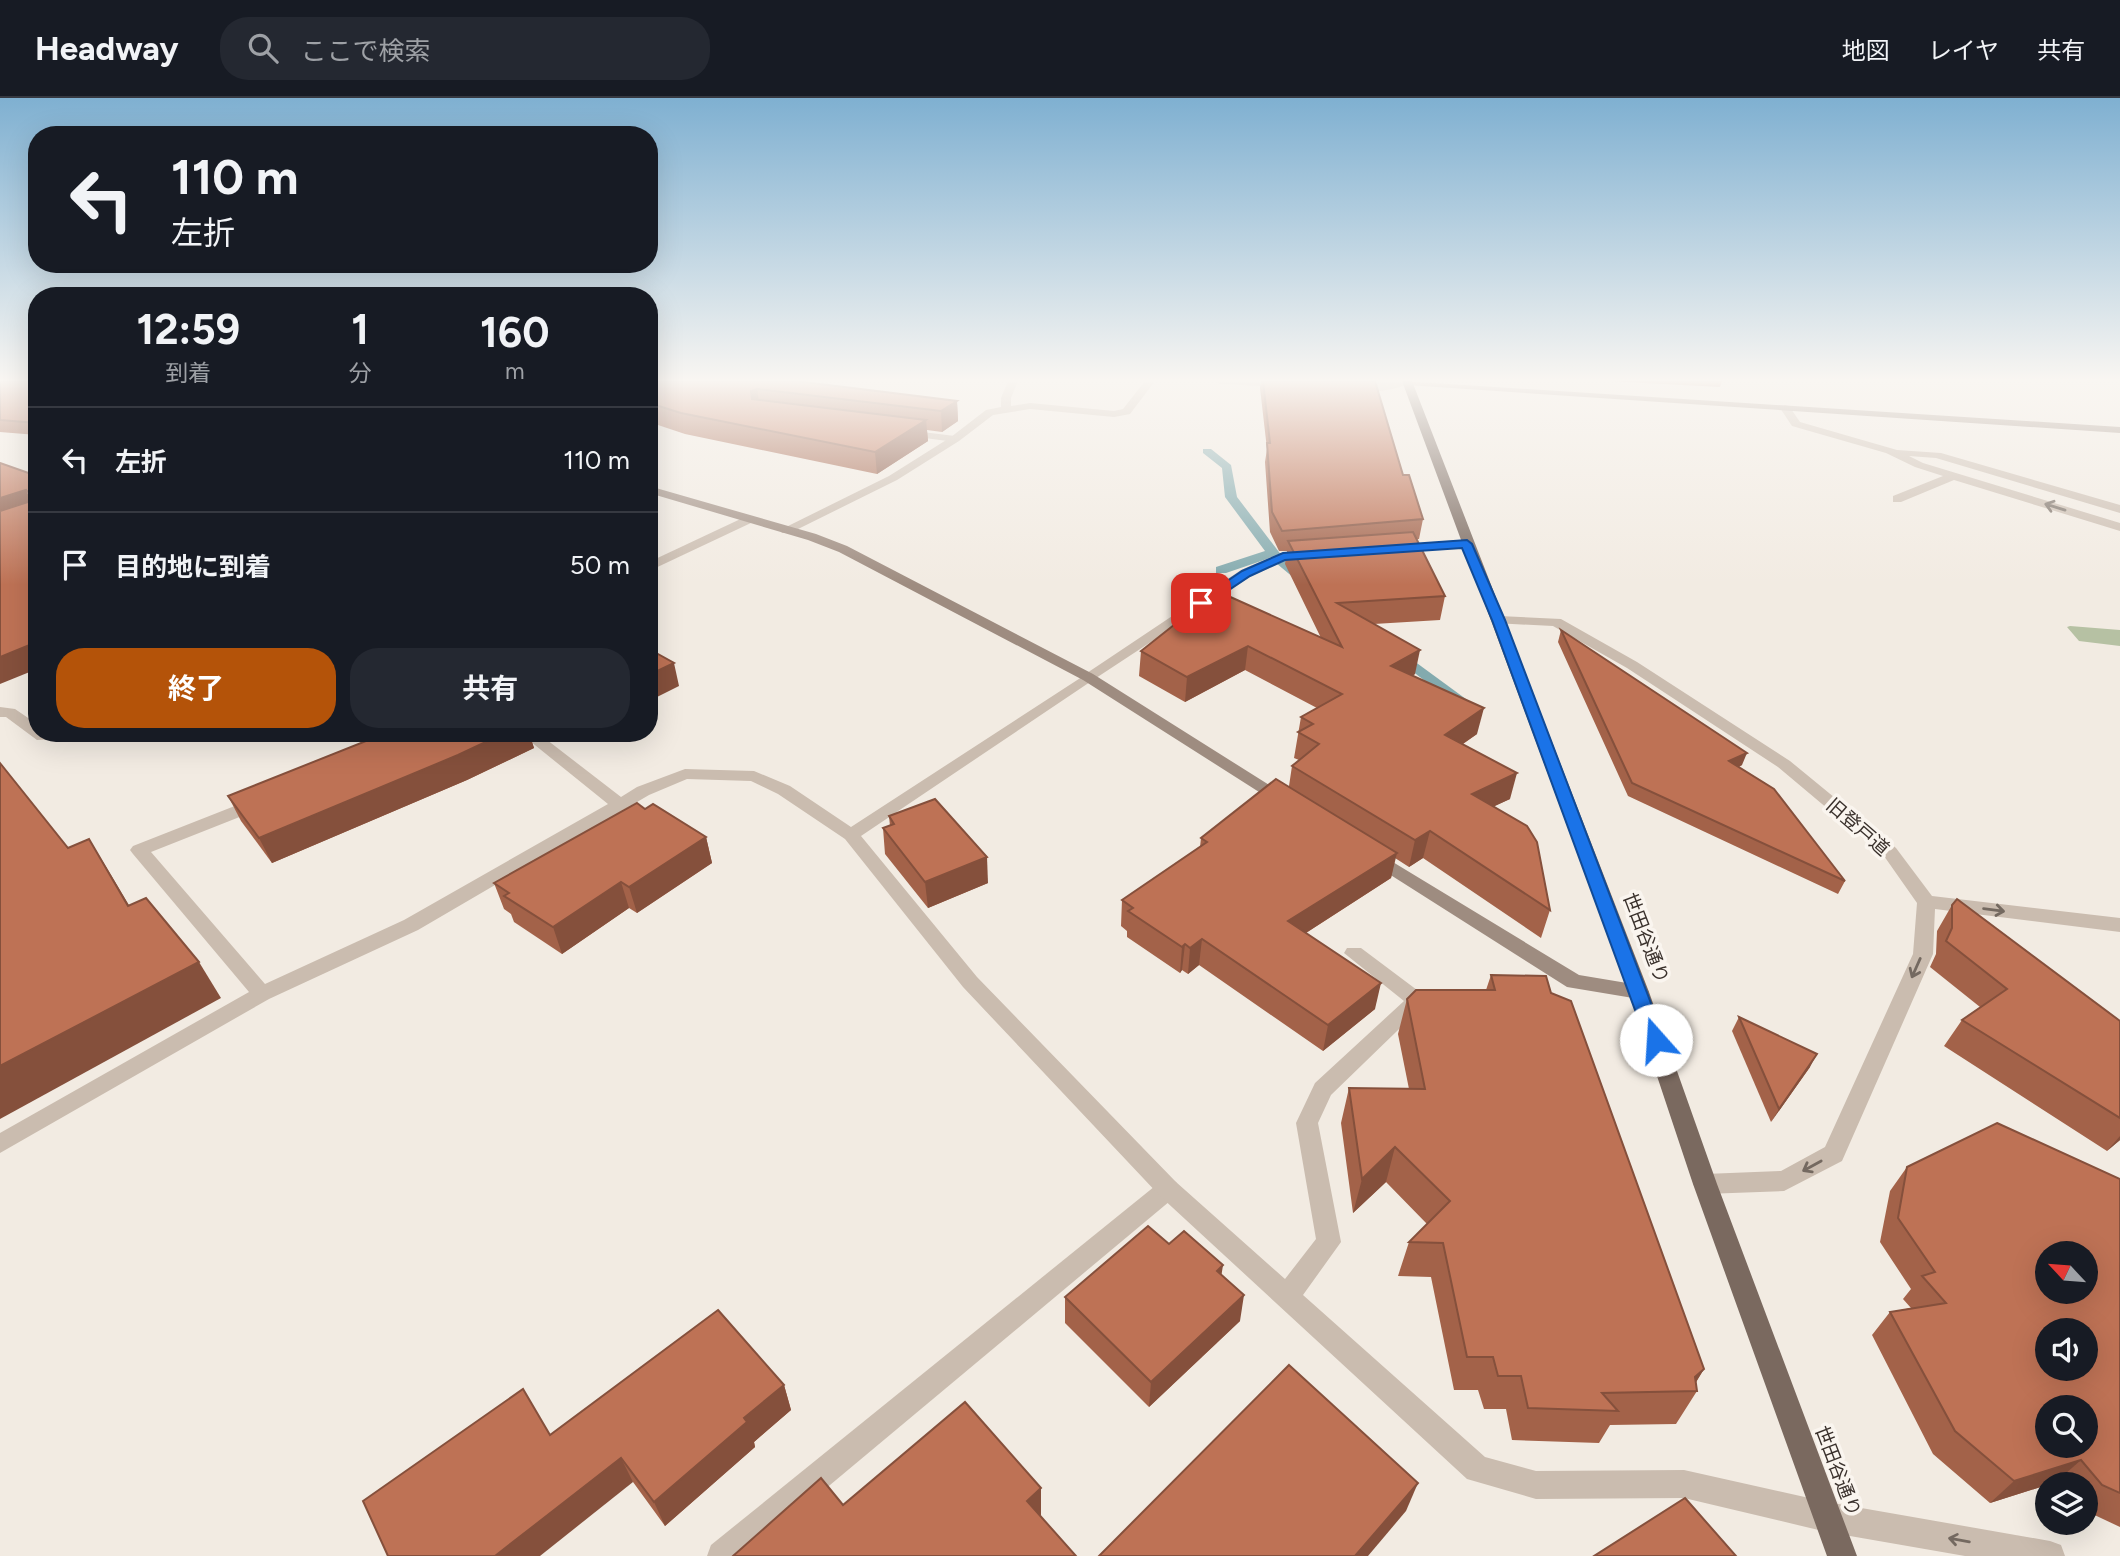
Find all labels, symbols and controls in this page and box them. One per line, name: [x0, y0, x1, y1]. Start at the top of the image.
search box: [220, 17, 710, 80]
text: Headway: [35, 29, 178, 68]
icon: search: [244, 29, 282, 67]
text: ここで検索: [300, 35, 430, 67]
text: 地図: [1842, 36, 1890, 65]
text: レイヤ: [1928, 36, 1999, 65]
text: 共有: [2037, 36, 2085, 65]
text: 110 m: [171, 147, 299, 206]
icon: left: [56, 154, 147, 245]
text: 左折: [171, 214, 235, 252]
text: 12:59: [137, 304, 240, 355]
text: 1: [351, 304, 369, 355]
text: 160: [480, 307, 549, 358]
text: m: [505, 357, 525, 385]
text: 到着: [165, 359, 211, 387]
text: 分: [349, 359, 372, 387]
icon: left: [56, 441, 94, 479]
text: 110 m: [563, 444, 630, 476]
text: 左折: [115, 446, 167, 478]
one-way arrow: [2044, 499, 2066, 512]
icon: arrive: [56, 546, 94, 584]
text: 50 m: [570, 549, 630, 581]
text: 目的地に到着: [115, 551, 271, 583]
pin: [1171, 573, 1231, 633]
icon: arrive: [1182, 584, 1220, 622]
button: 終了: [56, 648, 336, 728]
button: 共有: [350, 648, 630, 728]
street label: 旧登戸道: [1822, 793, 1894, 861]
street label: 世田谷通り: [1618, 890, 1674, 986]
one-way arrow: [1982, 903, 2004, 916]
one-way arrow: [1909, 957, 1922, 978]
position arrow: [1619, 1003, 1693, 1077]
one-way arrow: [1802, 1159, 1823, 1173]
north arrow: [2035, 1241, 2098, 1304]
map controls: [2035, 1241, 2098, 1535]
button: sound: [2035, 1318, 2098, 1381]
button: search: [2035, 1395, 2098, 1458]
street label: 世田谷通り: [1810, 1423, 1866, 1519]
button: layers: [2035, 1472, 2098, 1535]
one-way arrow: [1948, 1533, 1971, 1546]

